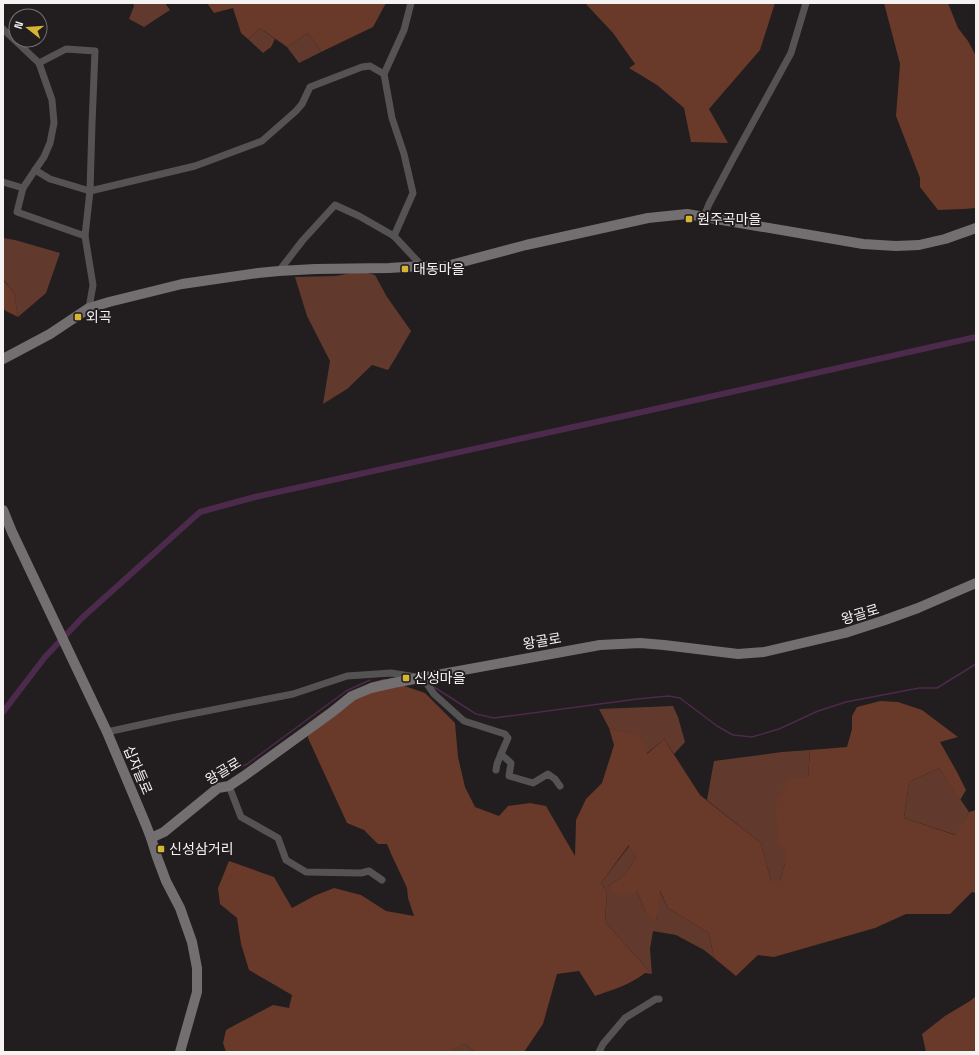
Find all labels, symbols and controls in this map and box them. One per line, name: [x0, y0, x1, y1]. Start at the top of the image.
north arrow: [8, 8, 48, 48]
text: N: [11, 20, 26, 31]
place label: 원주곡마을: [697, 210, 762, 228]
marker: 원주곡마을: [684, 214, 694, 224]
place label: 대동마을: [413, 260, 465, 278]
marker: 대동마을: [400, 264, 410, 274]
place label: 외곡: [86, 308, 112, 326]
marker: 외곡: [73, 312, 83, 322]
street label: 왕골로: [839, 600, 881, 628]
street label: 왕골로: [521, 629, 563, 653]
place label: 신성마을: [414, 669, 466, 687]
marker: 신성마을: [401, 673, 411, 683]
street label: 십자들로: [120, 743, 156, 797]
street label: 왕골로: [202, 753, 244, 789]
place label: 신성삼거리: [169, 840, 233, 858]
marker: 신성삼거리: [156, 844, 166, 854]

